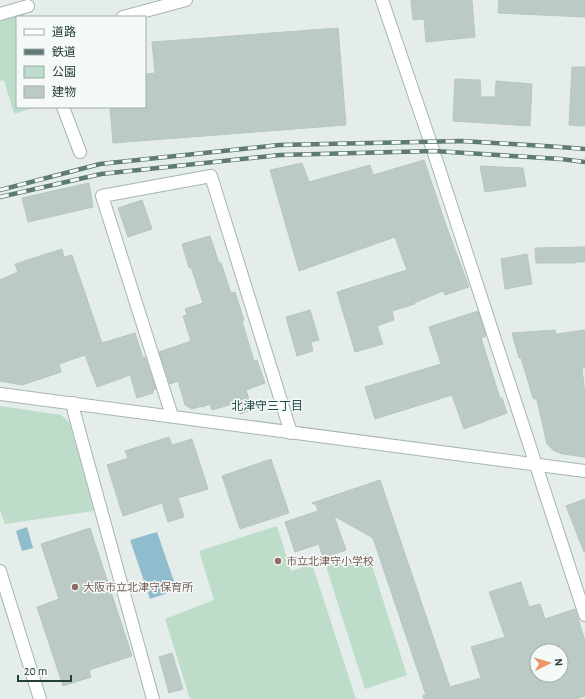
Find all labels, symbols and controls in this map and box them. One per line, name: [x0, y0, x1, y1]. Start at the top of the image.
legend: [16, 16, 146, 108]
text: 道路: [52, 25, 76, 38]
text: 鉄道: [52, 45, 76, 58]
text: 公園: [52, 66, 76, 78]
text: 建物: [52, 85, 76, 98]
district label: 北津守三丁目: [231, 400, 303, 412]
place label: 市立北津守小学校: [286, 555, 374, 567]
marker: 市立北津守小学校: [273, 556, 283, 566]
place label: 大阪市立北津守保育所: [83, 581, 194, 593]
marker: 大阪市立北津守保育所: [70, 582, 80, 592]
north arrow: [529, 643, 569, 683]
scale bar: [18, 657, 71, 683]
text: N: [553, 658, 564, 666]
text: 20 m: [24, 665, 47, 677]

